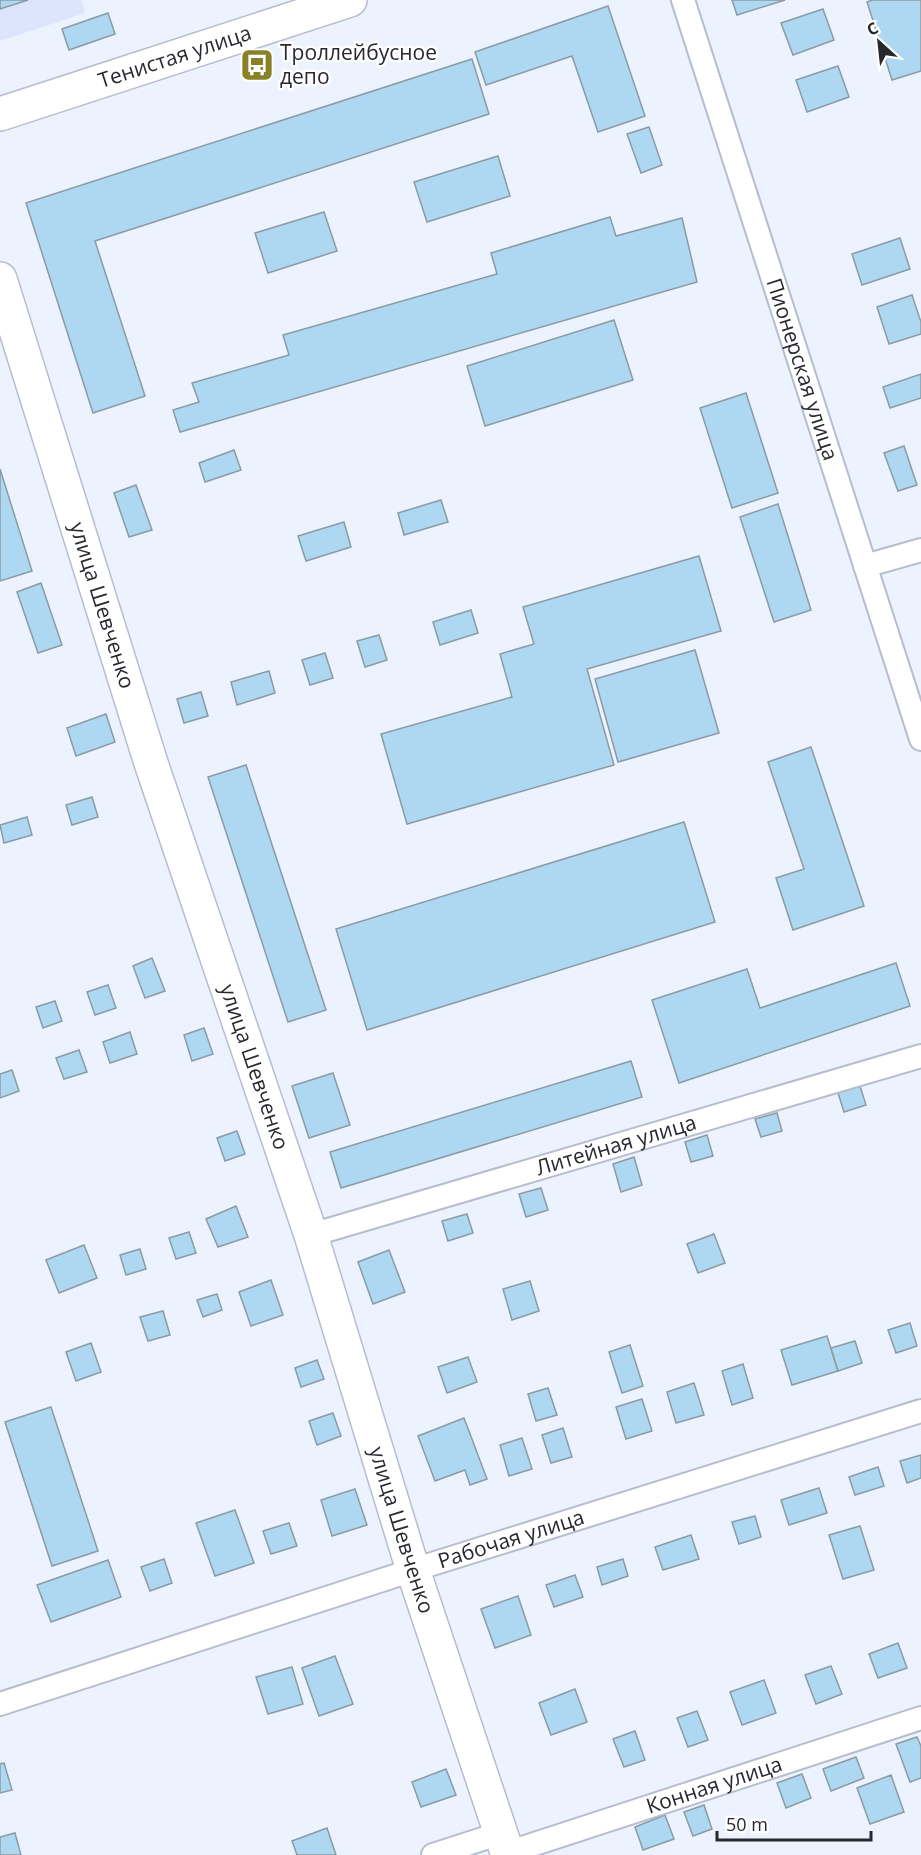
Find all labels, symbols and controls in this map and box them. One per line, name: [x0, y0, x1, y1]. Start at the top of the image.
north arrow: [849, 12, 909, 72]
text: С: [863, 17, 882, 41]
street label: Тенистая улица: [94, 18, 255, 94]
place label: Троллейбусное депо: [280, 38, 437, 90]
bus stop icon: Троллейбусное депо: [239, 47, 275, 83]
street label: Пионерская улица: [760, 274, 845, 464]
street label: улица Шевченко: [64, 518, 142, 692]
street label: улица Шевченко: [214, 980, 296, 1153]
street label: Литейная улица: [532, 1108, 699, 1181]
street label: улица Шевченко: [363, 1443, 441, 1617]
street label: Рабочая улица: [434, 1502, 587, 1574]
street label: Конная улица: [642, 1749, 786, 1820]
scale bar: [717, 1804, 872, 1842]
text: 50 m: [726, 1812, 768, 1836]

